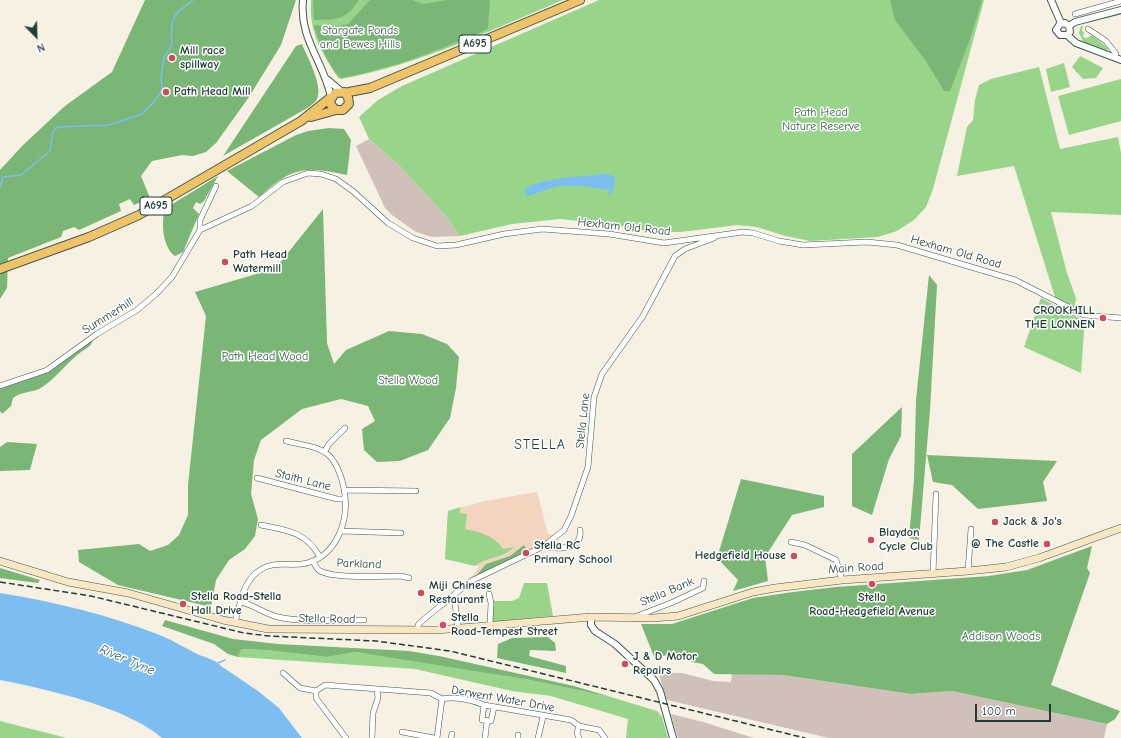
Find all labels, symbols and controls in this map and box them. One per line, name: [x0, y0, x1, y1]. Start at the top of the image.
north arrow: [16, 16, 56, 56]
park label: Stargate Ponds and Bewes Hills: [320, 24, 400, 52]
road number: A695: [459, 35, 491, 53]
text: N: [35, 40, 47, 55]
place label: Mill race spillway: [180, 44, 225, 72]
marker: Mill race spillway: [167, 53, 177, 63]
place label: Path Head Mill: [174, 85, 251, 99]
marker: Path Head Mill: [161, 87, 171, 97]
park label: Path Head Nature Reserve: [782, 106, 860, 134]
road number: A695: [140, 197, 172, 215]
street label: Hexham Old Road: [577, 215, 671, 239]
street label: Hexham Old Road: [909, 232, 1003, 272]
place label: Path Head Watermill: [233, 248, 287, 276]
marker: Path Head Watermill: [220, 257, 230, 267]
street label: Summerhill: [80, 295, 136, 337]
place label: CROOKHILL THE LONNEN: [1025, 304, 1095, 332]
marker: CROOKHILL THE LONNEN: [1098, 313, 1108, 323]
park label: Path Head Wood: [222, 350, 308, 364]
park label: Stella Wood: [378, 374, 438, 388]
street label: Stella Lane: [573, 392, 593, 450]
district label: STELLA: [514, 437, 566, 453]
street label: Staith Lane: [274, 466, 332, 494]
place label: Jack & Jo's: [1003, 515, 1062, 529]
marker: Jack & Jo's: [990, 517, 1000, 527]
place label: Blaydon Cycle Club: [879, 526, 933, 554]
marker: Blaydon Cycle Club: [866, 535, 876, 545]
place label: @ The Castle: [971, 537, 1039, 551]
place label: Stella RC Primary School: [534, 539, 612, 567]
marker: @ The Castle: [1042, 539, 1052, 549]
marker: Stella RC Primary School: [521, 548, 531, 558]
place label: Hedgefield House: [695, 549, 786, 563]
marker: Hedgefield House: [789, 551, 799, 561]
street label: Parkland: [336, 556, 382, 572]
street label: Main Road: [828, 559, 884, 577]
street label: Stella Bank: [638, 574, 696, 610]
place label: Miji Chinese Restaurant: [429, 579, 492, 607]
marker: Stella Road-Hedgefield Avenue: [867, 579, 877, 589]
marker: Miji Chinese Restaurant: [416, 588, 426, 598]
place label: Stella Road-Stella Hall Drive: [191, 590, 281, 618]
place label: Stella Road-Hedgefield Avenue: [809, 591, 935, 619]
marker: Stella Road-Stella Hall Drive: [178, 599, 188, 609]
street label: Stella Road: [298, 611, 356, 627]
place label: Stella Road-Tempest Street: [451, 611, 558, 639]
marker: Stella Road-Tempest Street: [438, 620, 448, 630]
park label: Addison Woods: [962, 630, 1040, 644]
water label: River Tyne: [97, 641, 157, 679]
place label: J & D Motor Repairs: [633, 650, 697, 678]
marker: J & D Motor Repairs: [620, 659, 630, 669]
street label: Derwent Water Drive: [450, 683, 556, 715]
scale bar: [977, 696, 1053, 722]
text: 100 m: [982, 704, 1015, 718]

